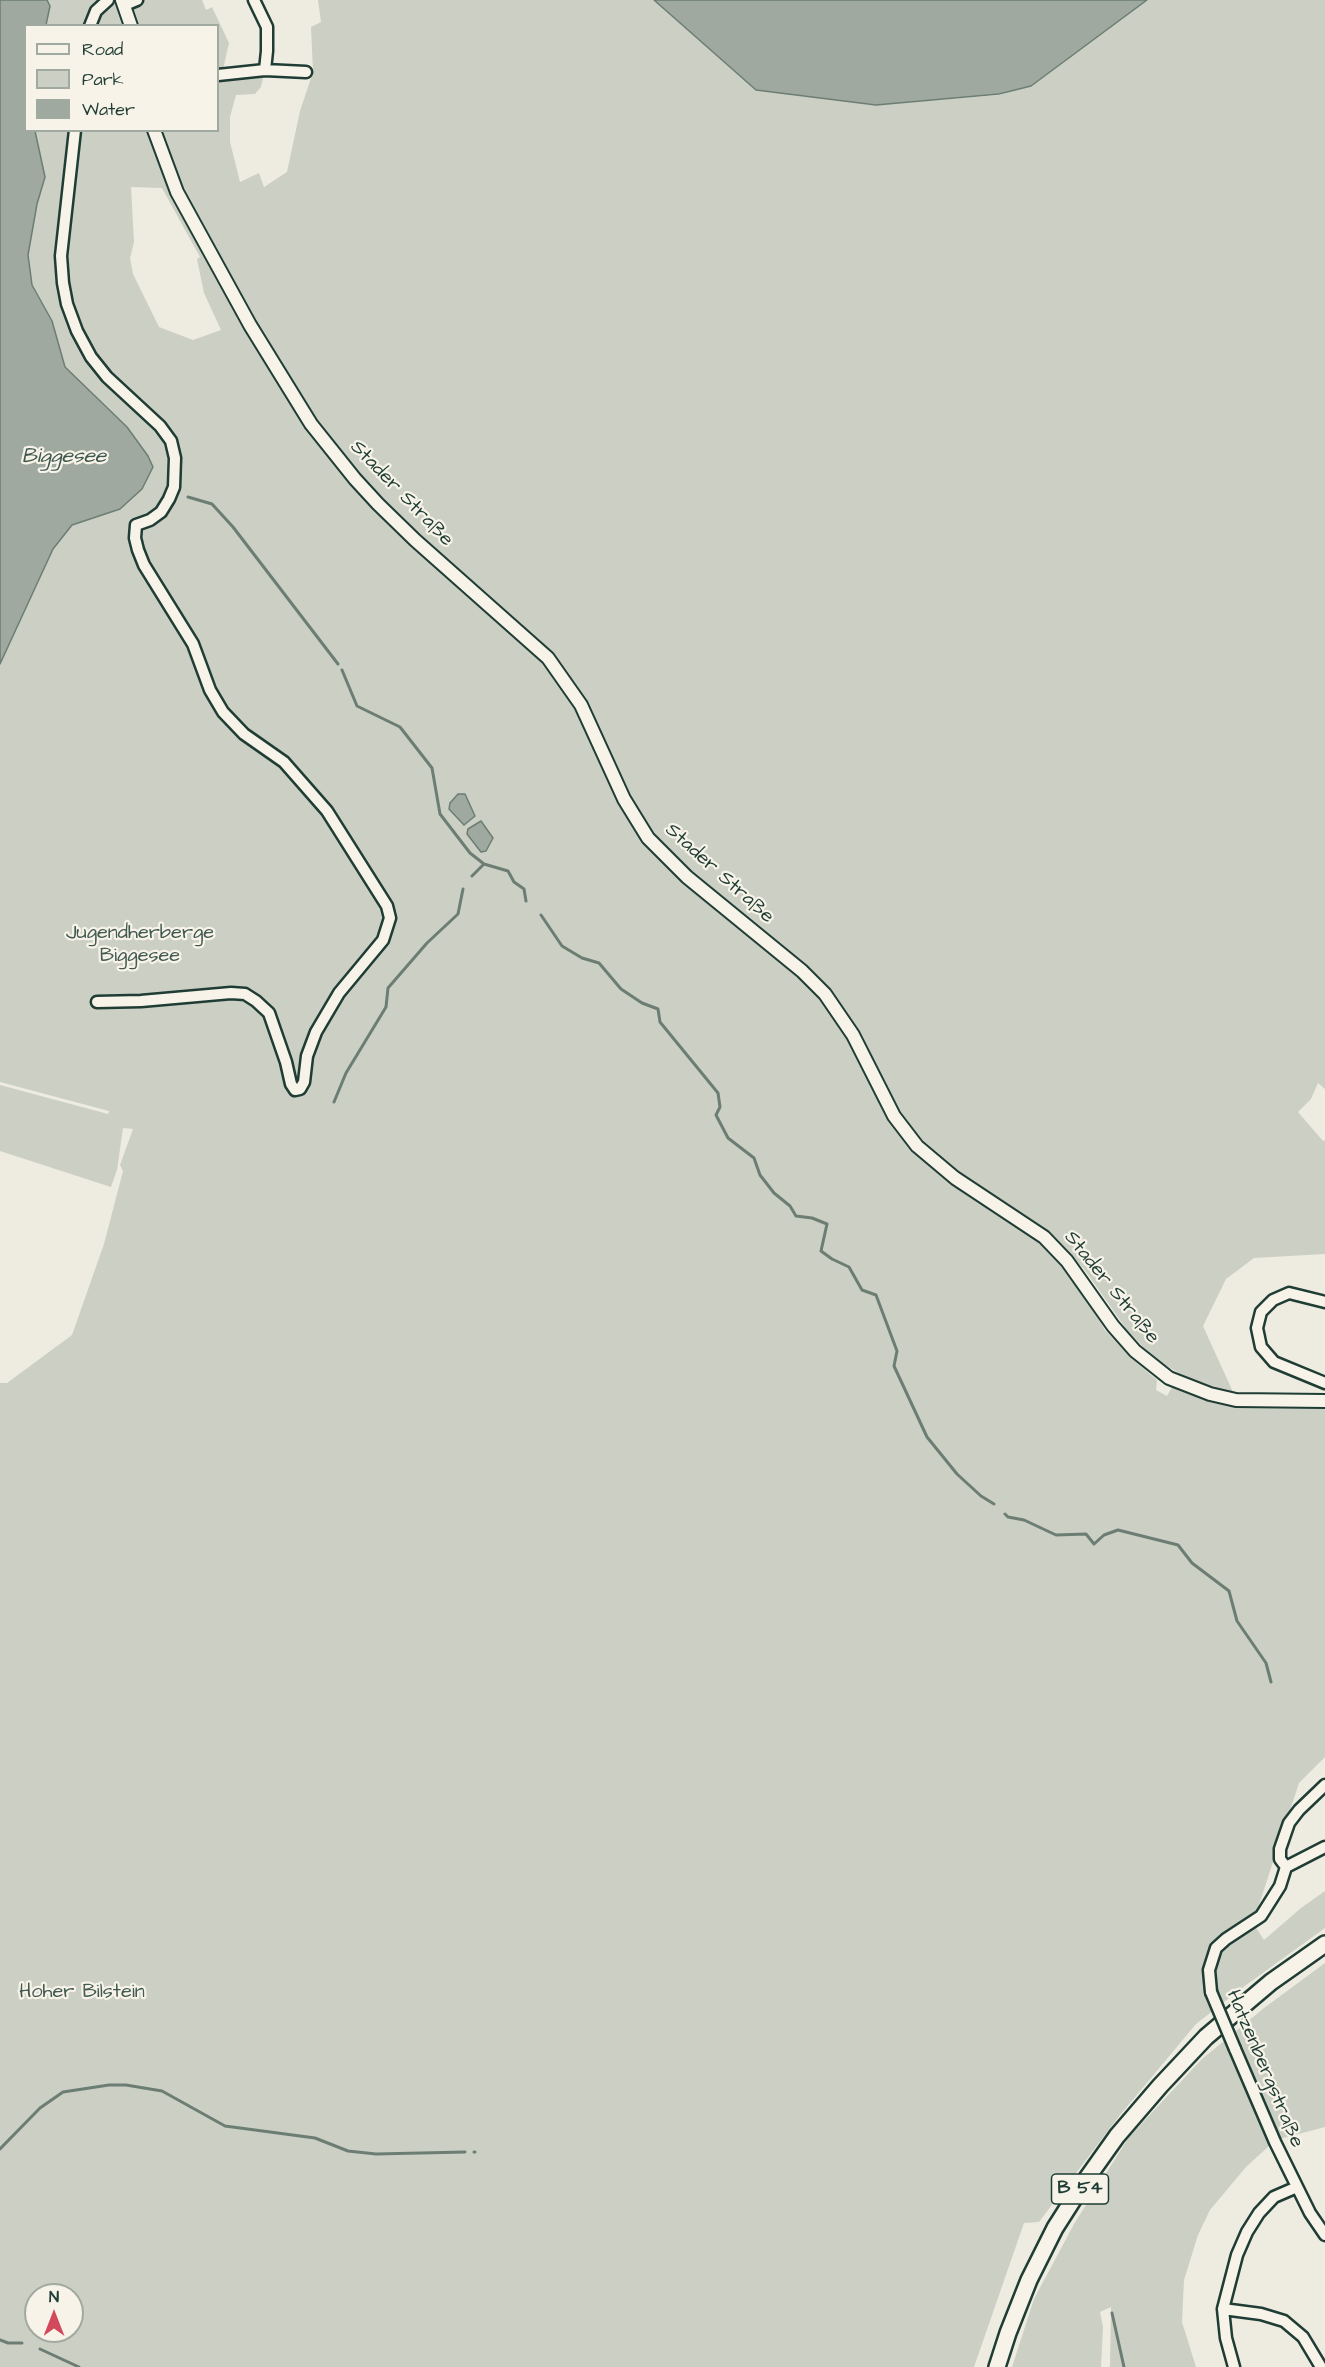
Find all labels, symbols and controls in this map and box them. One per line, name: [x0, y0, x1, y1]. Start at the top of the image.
legend: [24, 24, 219, 132]
text: Road: [82, 37, 123, 62]
text: Park: [82, 67, 124, 92]
text: Water: [82, 97, 135, 122]
street label: Stader Straße: [344, 436, 458, 552]
water label: Biggesee: [22, 445, 106, 471]
street label: Stader Straße: [660, 819, 778, 929]
park label: Jugendherberge Biggesee: [66, 922, 214, 969]
street label: Stader Straße: [1058, 1227, 1164, 1349]
park label: Hoher Bilstein: [19, 1981, 145, 2005]
street label: Hatzenbergstraße: [1220, 1987, 1308, 2151]
road number: B 54: [1052, 2174, 1108, 2204]
north arrow: [24, 2283, 84, 2343]
text: N: [49, 2286, 59, 2308]

